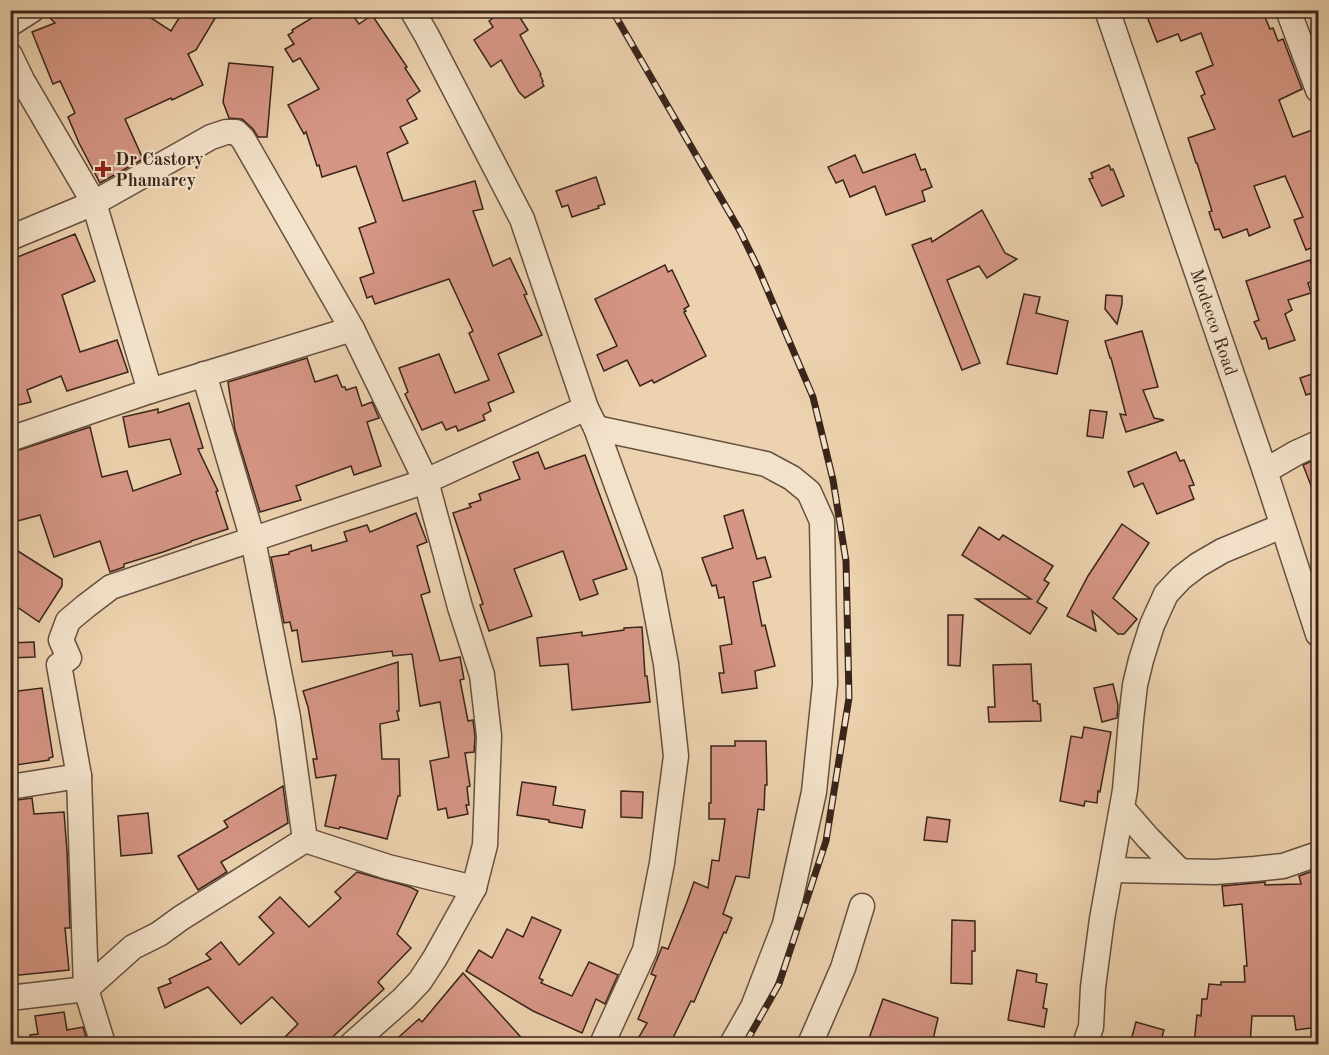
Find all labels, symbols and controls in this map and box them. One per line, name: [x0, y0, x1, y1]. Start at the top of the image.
place label: Dr Castory Phamarcy: [115, 151, 204, 190]
marker: Dr Castory Phamarcy: [96, 162, 110, 176]
street label: Modecco Road: [1186, 267, 1240, 378]

